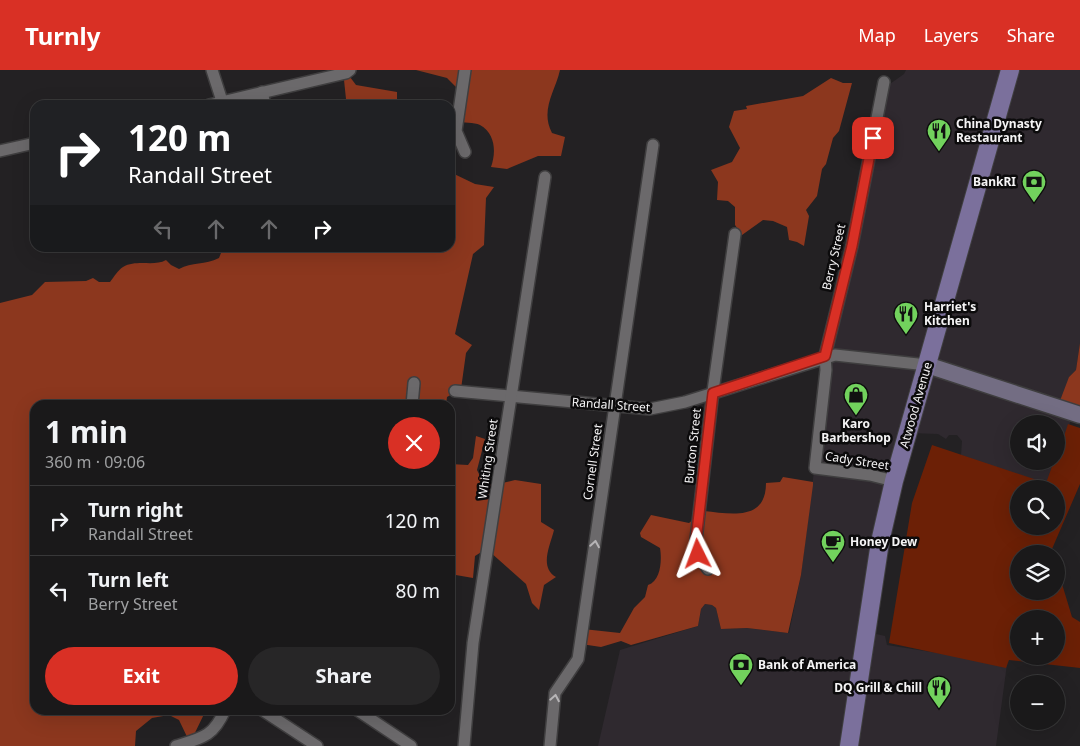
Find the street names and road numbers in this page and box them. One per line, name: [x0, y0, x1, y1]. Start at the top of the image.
street label: Berry Street: [818, 222, 850, 292]
street label: Atwood Avenue: [895, 360, 936, 450]
street label: Randall Street: [571, 393, 651, 416]
street label: Burton Street: [680, 407, 705, 485]
street label: Whiting Street: [473, 417, 502, 500]
street label: Cornell Street: [579, 422, 606, 501]
street label: Cady Street: [824, 447, 891, 474]

